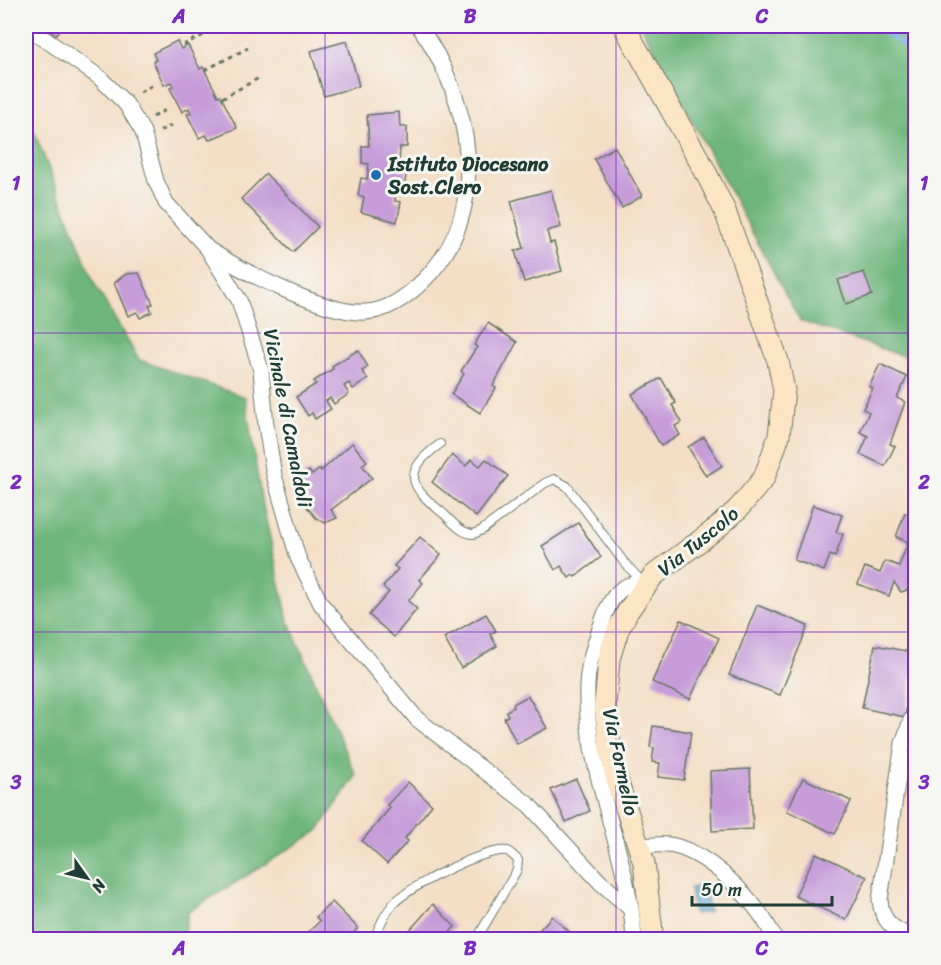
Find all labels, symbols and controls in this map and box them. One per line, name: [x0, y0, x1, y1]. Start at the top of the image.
text: A: [171, 0, 186, 34]
text: B: [464, 0, 477, 34]
text: C: [755, 0, 769, 34]
place label: Istituto Diocesano Sost.Clero: [387, 147, 549, 205]
text: 1: [12, 166, 21, 201]
text: 1: [920, 166, 929, 201]
marker: Istituto Diocesano Sost.Clero: [369, 168, 383, 182]
street label: Vicinale di Camaldoli: [253, 326, 322, 511]
text: 2: [9, 465, 22, 500]
text: 2: [917, 465, 930, 500]
street label: Via Tuscolo: [649, 497, 747, 586]
street label: Via Formello: [592, 705, 649, 819]
text: 3: [10, 765, 22, 800]
text: 3: [918, 765, 930, 800]
north arrow: [57, 848, 117, 908]
scale bar: [692, 869, 832, 907]
text: N: [83, 873, 115, 900]
text: 50 m: [701, 874, 742, 906]
text: A: [171, 931, 186, 965]
text: B: [464, 931, 477, 965]
text: C: [755, 931, 769, 965]

